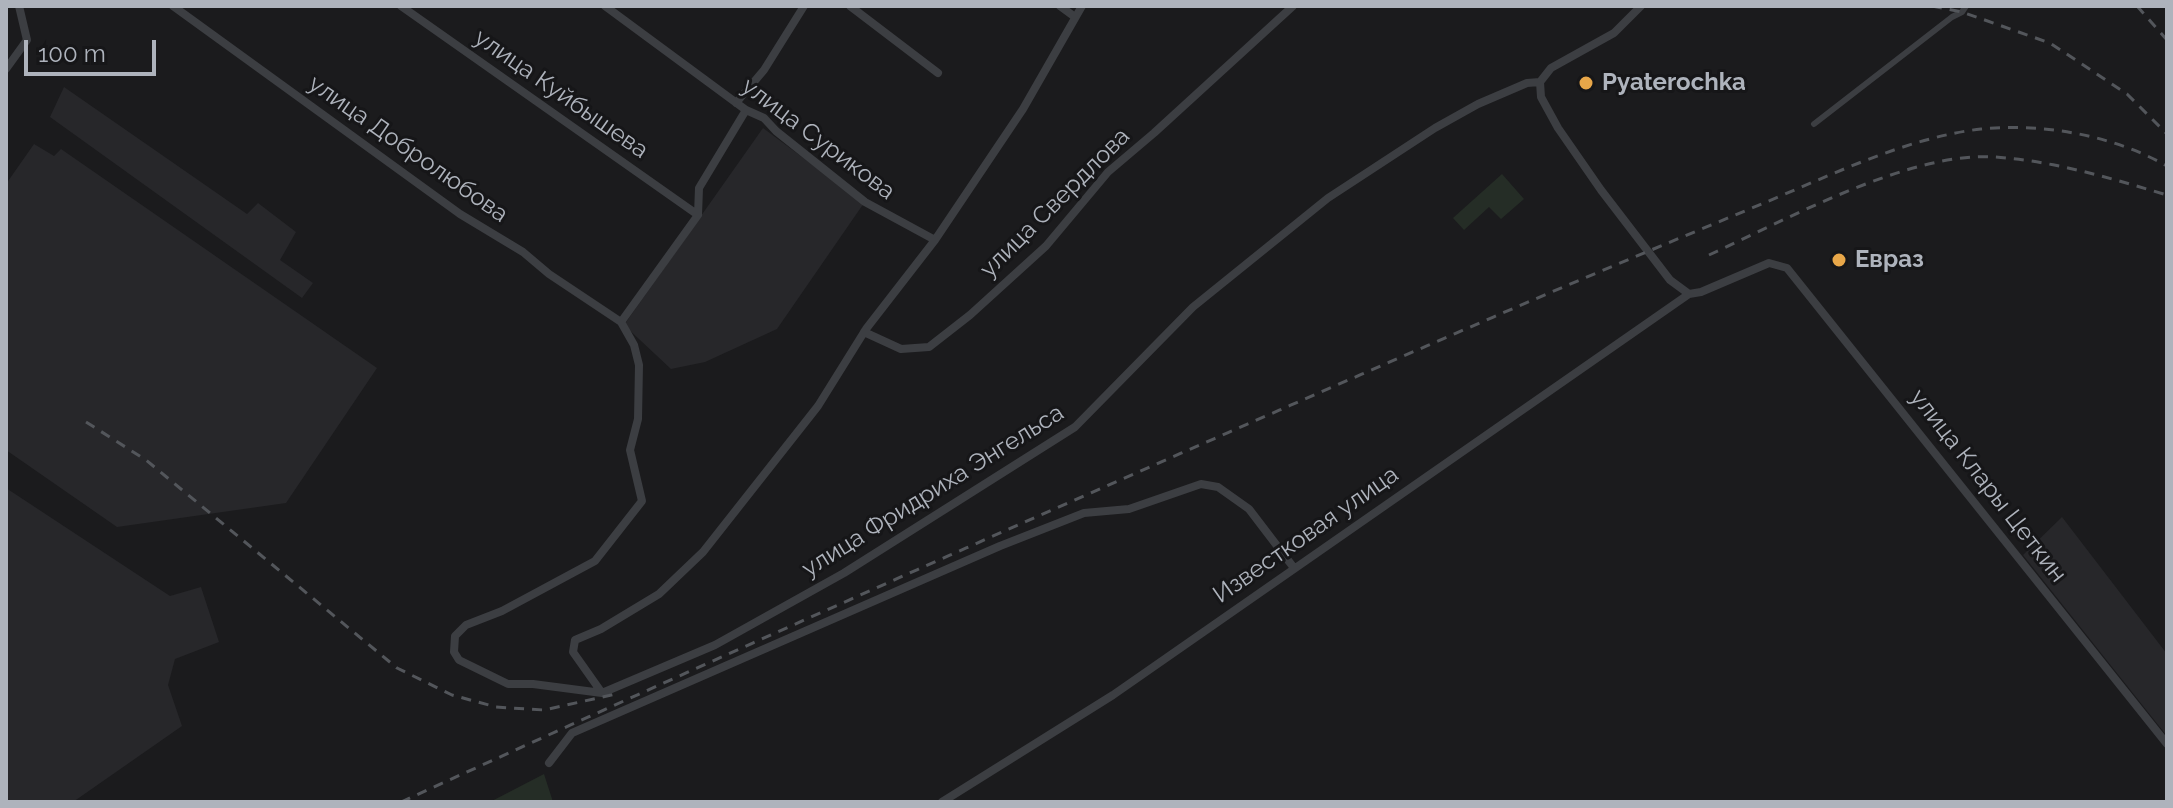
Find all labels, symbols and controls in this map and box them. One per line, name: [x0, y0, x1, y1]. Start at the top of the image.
street label: улица Куйбышева: [469, 23, 653, 165]
scale bar: [28, 24, 160, 74]
text: 100 m: [38, 39, 106, 68]
street label: улица Добролюбова: [303, 69, 513, 229]
place label: Pyaterochka: [1602, 69, 1746, 97]
street label: улица Сурикова: [736, 72, 900, 206]
marker: Pyaterochka: [1577, 74, 1595, 92]
street label: улица Свердлова: [974, 122, 1136, 284]
place label: Евраз: [1855, 246, 1924, 274]
marker: Евраз: [1830, 251, 1848, 269]
street label: улица Клары Цеткин: [1904, 384, 2072, 588]
street label: улица Фридриха Энгельса: [797, 398, 1069, 584]
street label: Известковая улица: [1208, 460, 1404, 610]

